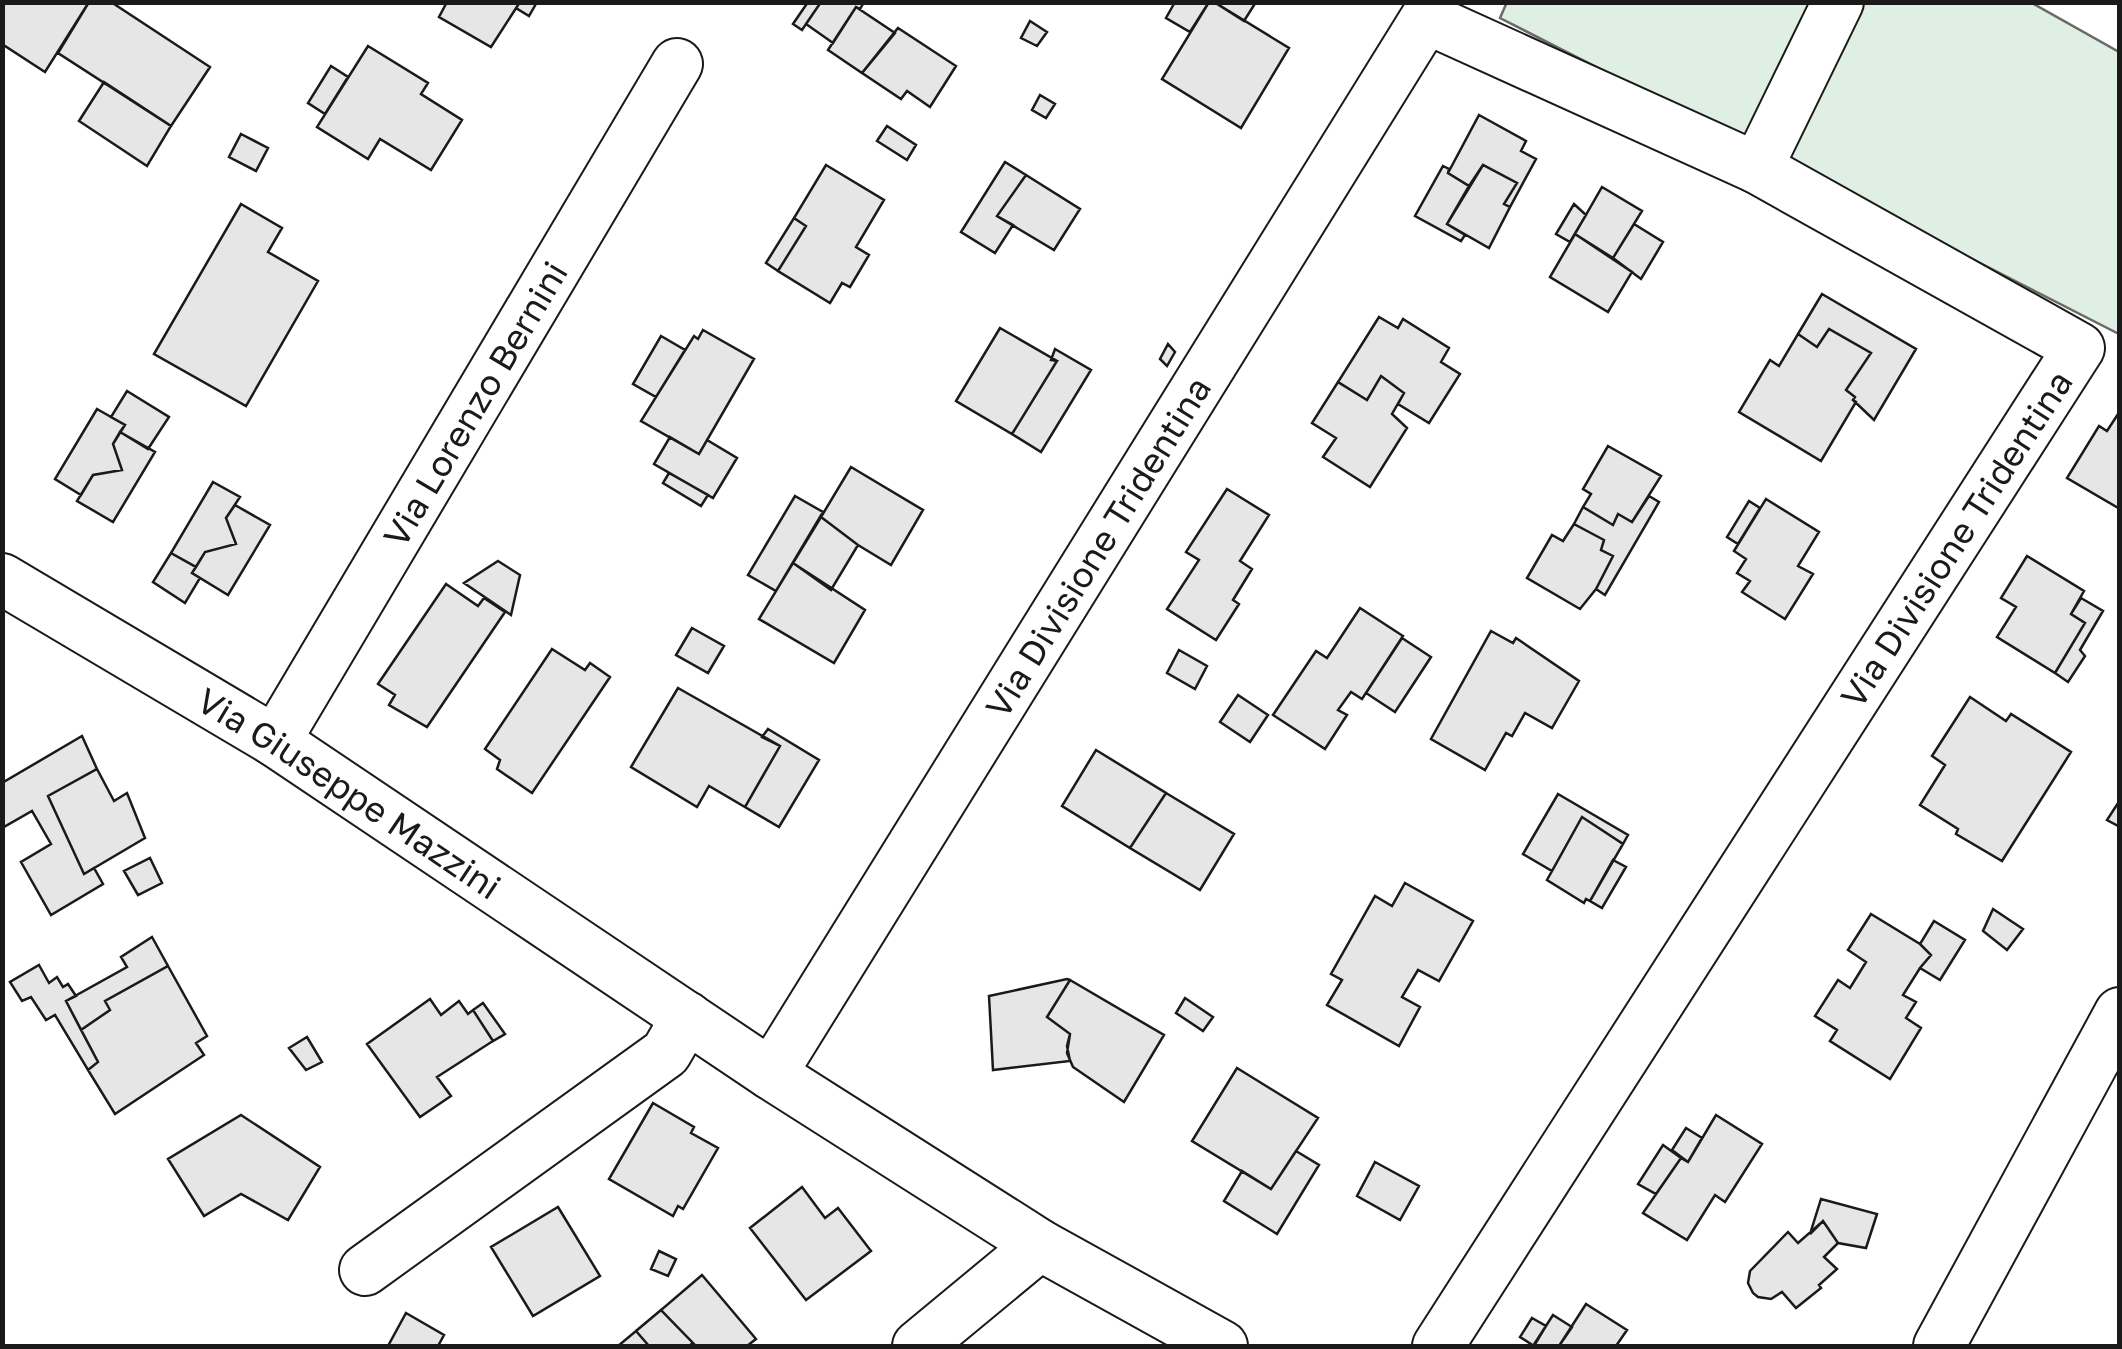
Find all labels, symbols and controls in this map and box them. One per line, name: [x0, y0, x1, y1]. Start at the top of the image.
street label: Via Lorenzo Bernini: [374, 254, 576, 554]
street label: Via Divisione Tridentina: [1831, 363, 2081, 715]
street label: Via Divisione Tridentina: [976, 369, 1219, 725]
street label: Via Giuseppe Mazzini: [190, 679, 509, 908]

